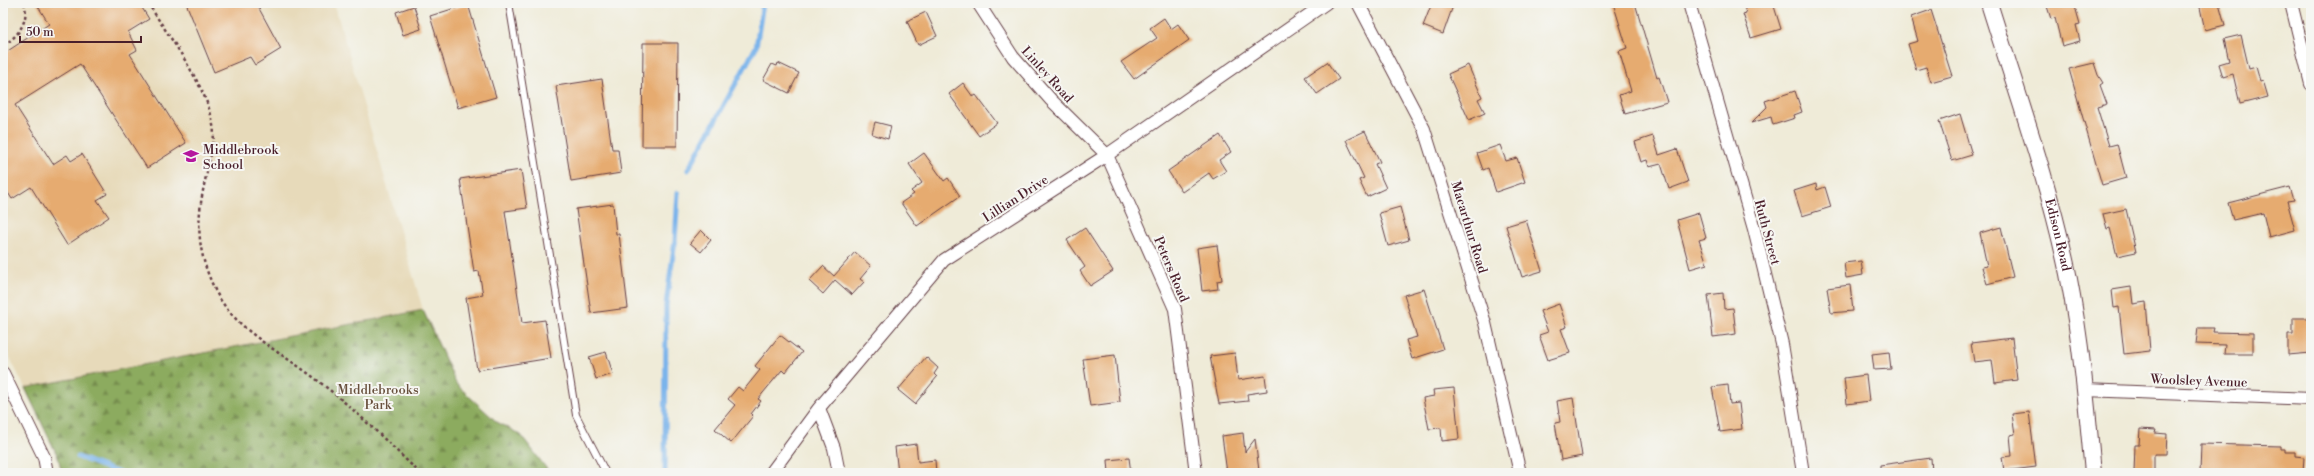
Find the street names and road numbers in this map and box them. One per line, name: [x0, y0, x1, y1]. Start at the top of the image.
street label: Linley Road: [1018, 43, 1077, 107]
street label: Lillian Drive: [980, 171, 1052, 226]
street label: Macarthur Road: [1447, 179, 1491, 276]
street label: Edison Road: [2041, 197, 2074, 273]
street label: Ruth Street: [1751, 198, 1784, 267]
street label: Peters Road: [1150, 234, 1192, 305]
street label: Woolsley Avenue: [2149, 371, 2248, 391]

